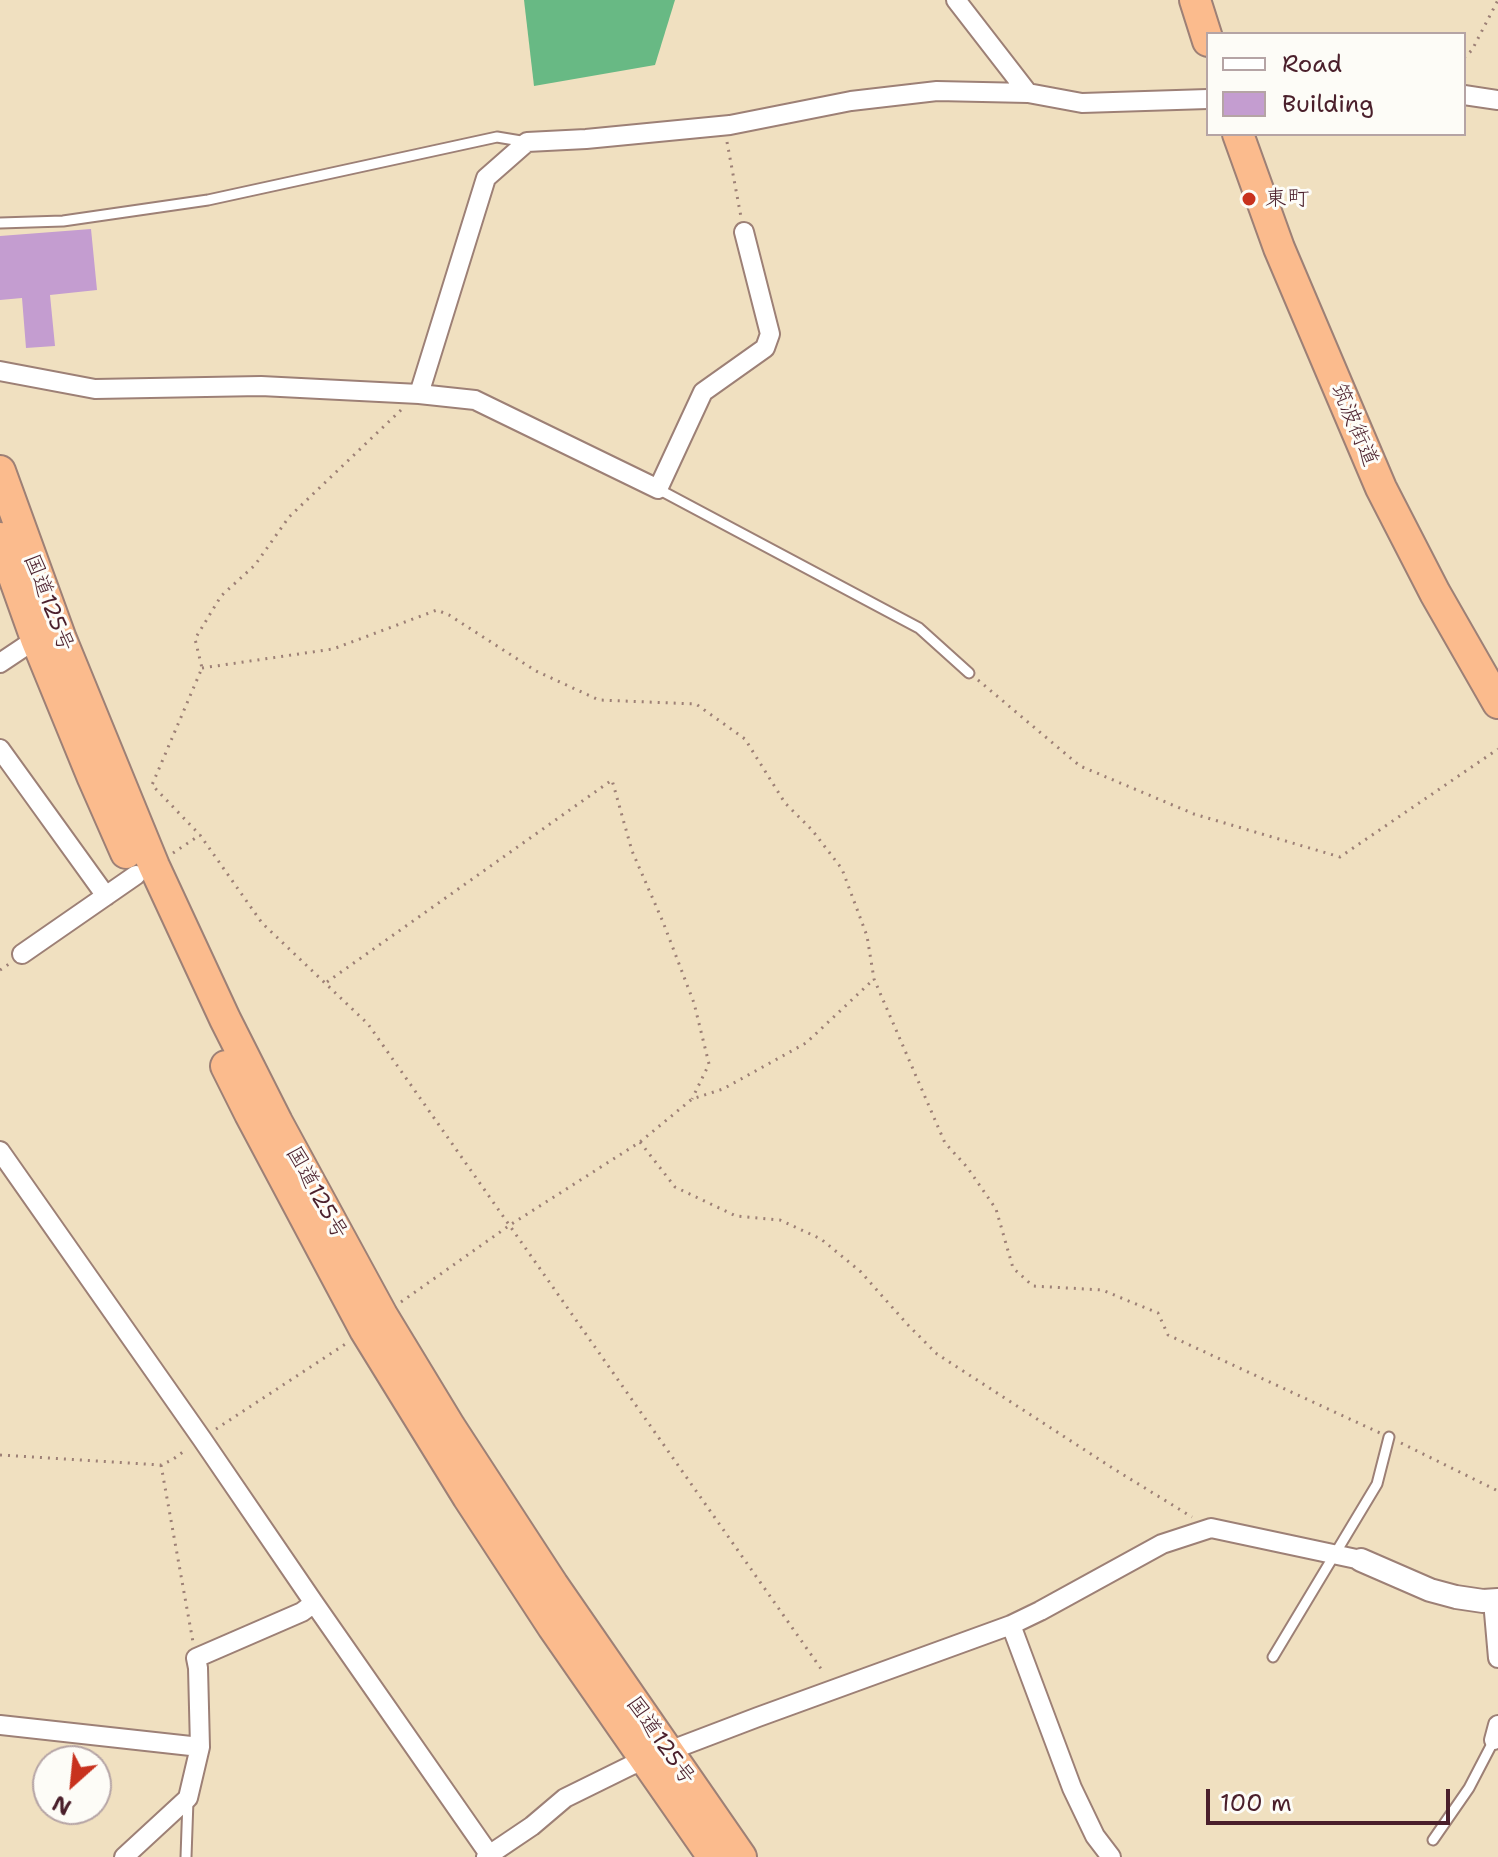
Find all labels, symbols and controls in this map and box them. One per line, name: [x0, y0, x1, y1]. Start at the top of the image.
legend: [1206, 32, 1466, 136]
text: Road: [1282, 48, 1342, 80]
text: Building: [1282, 88, 1374, 120]
place label: 東町: [1265, 186, 1309, 212]
marker: 東町: [1240, 190, 1258, 208]
street label: 筑波街道: [1325, 379, 1383, 471]
street label: 国道125号: [17, 550, 79, 656]
street label: 国道125号: [280, 1142, 352, 1244]
street label: 国道125号: [620, 1691, 700, 1791]
north arrow: [32, 1745, 112, 1825]
scale bar: [1210, 1773, 1454, 1823]
text: 100 m: [1220, 1787, 1292, 1819]
text: N: [47, 1788, 76, 1822]

